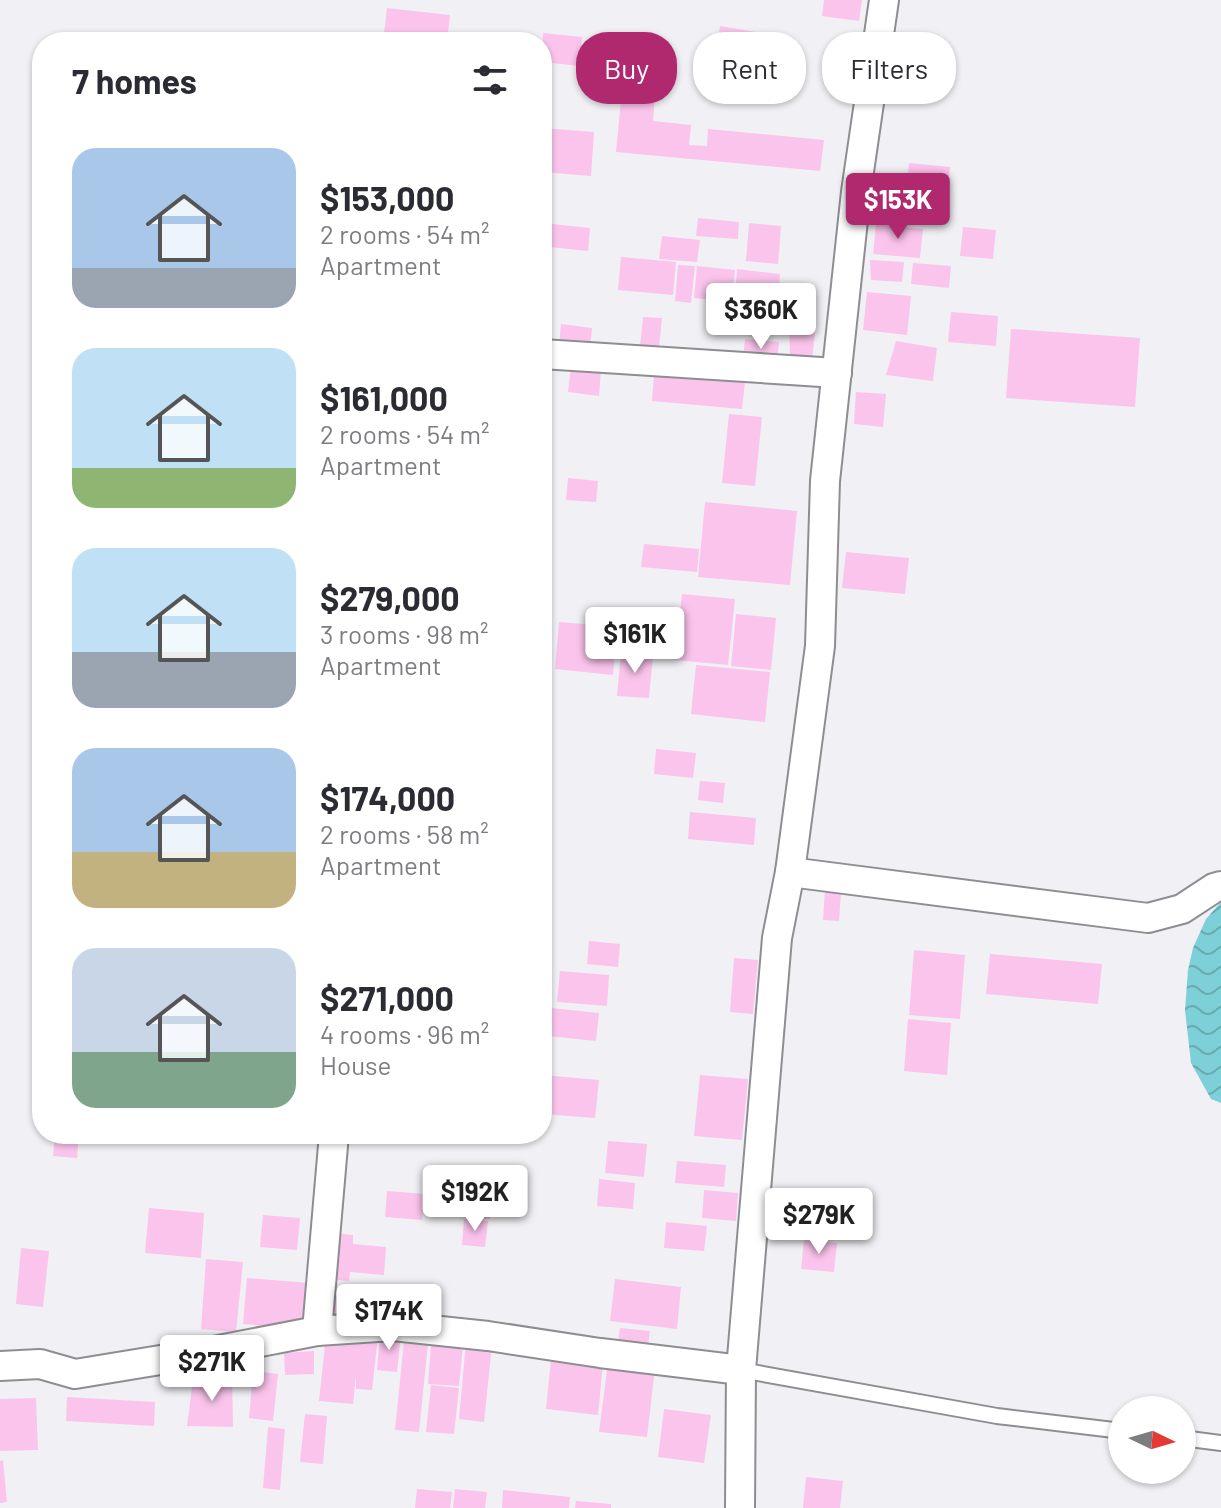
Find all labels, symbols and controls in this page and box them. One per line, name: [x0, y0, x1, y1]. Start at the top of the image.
chip: Buy: [576, 32, 677, 104]
chip: Rent: [693, 32, 806, 104]
chip: Filters: [822, 32, 956, 104]
icon: filters: [468, 58, 512, 102]
text: 7 homes: [72, 60, 197, 101]
pin: $153K: [842, 173, 954, 241]
text: $153,000: [320, 177, 454, 218]
icon: home: [136, 180, 232, 276]
text: $153K: [864, 183, 932, 214]
text: 2 rooms · 54 m²: [320, 218, 490, 249]
text: Apartment: [320, 249, 441, 280]
pin: $360K: [705, 283, 817, 351]
text: $360K: [724, 293, 798, 324]
text: $161,000: [320, 377, 448, 418]
icon: home: [136, 380, 232, 476]
text: 2 rooms · 54 m²: [320, 418, 490, 449]
text: Apartment: [320, 449, 441, 480]
text: $279,000: [320, 577, 460, 618]
icon: home: [136, 580, 232, 676]
pin: $161K: [579, 607, 691, 675]
text: $161K: [603, 617, 667, 648]
text: 3 rooms · 98 m²: [320, 618, 488, 649]
text: Apartment: [320, 649, 441, 680]
text: $174,000: [320, 777, 455, 818]
icon: home: [136, 780, 232, 876]
text: 2 rooms · 58 m²: [320, 818, 489, 849]
text: Apartment: [320, 849, 441, 880]
text: $271,000: [320, 977, 454, 1018]
icon: home: [136, 980, 232, 1076]
text: 4 rooms · 96 m²: [320, 1018, 489, 1049]
text: House: [320, 1049, 391, 1080]
pin: $192K: [419, 1165, 531, 1233]
text: $192K: [441, 1175, 509, 1206]
pin: $279K: [763, 1188, 875, 1256]
text: $279K: [783, 1198, 855, 1229]
pin: $174K: [333, 1284, 445, 1352]
text: $174K: [355, 1294, 423, 1325]
pin: $271K: [156, 1335, 268, 1403]
text: $271K: [178, 1345, 246, 1376]
north arrow: [1108, 1396, 1196, 1484]
map controls: [1108, 1396, 1196, 1484]

